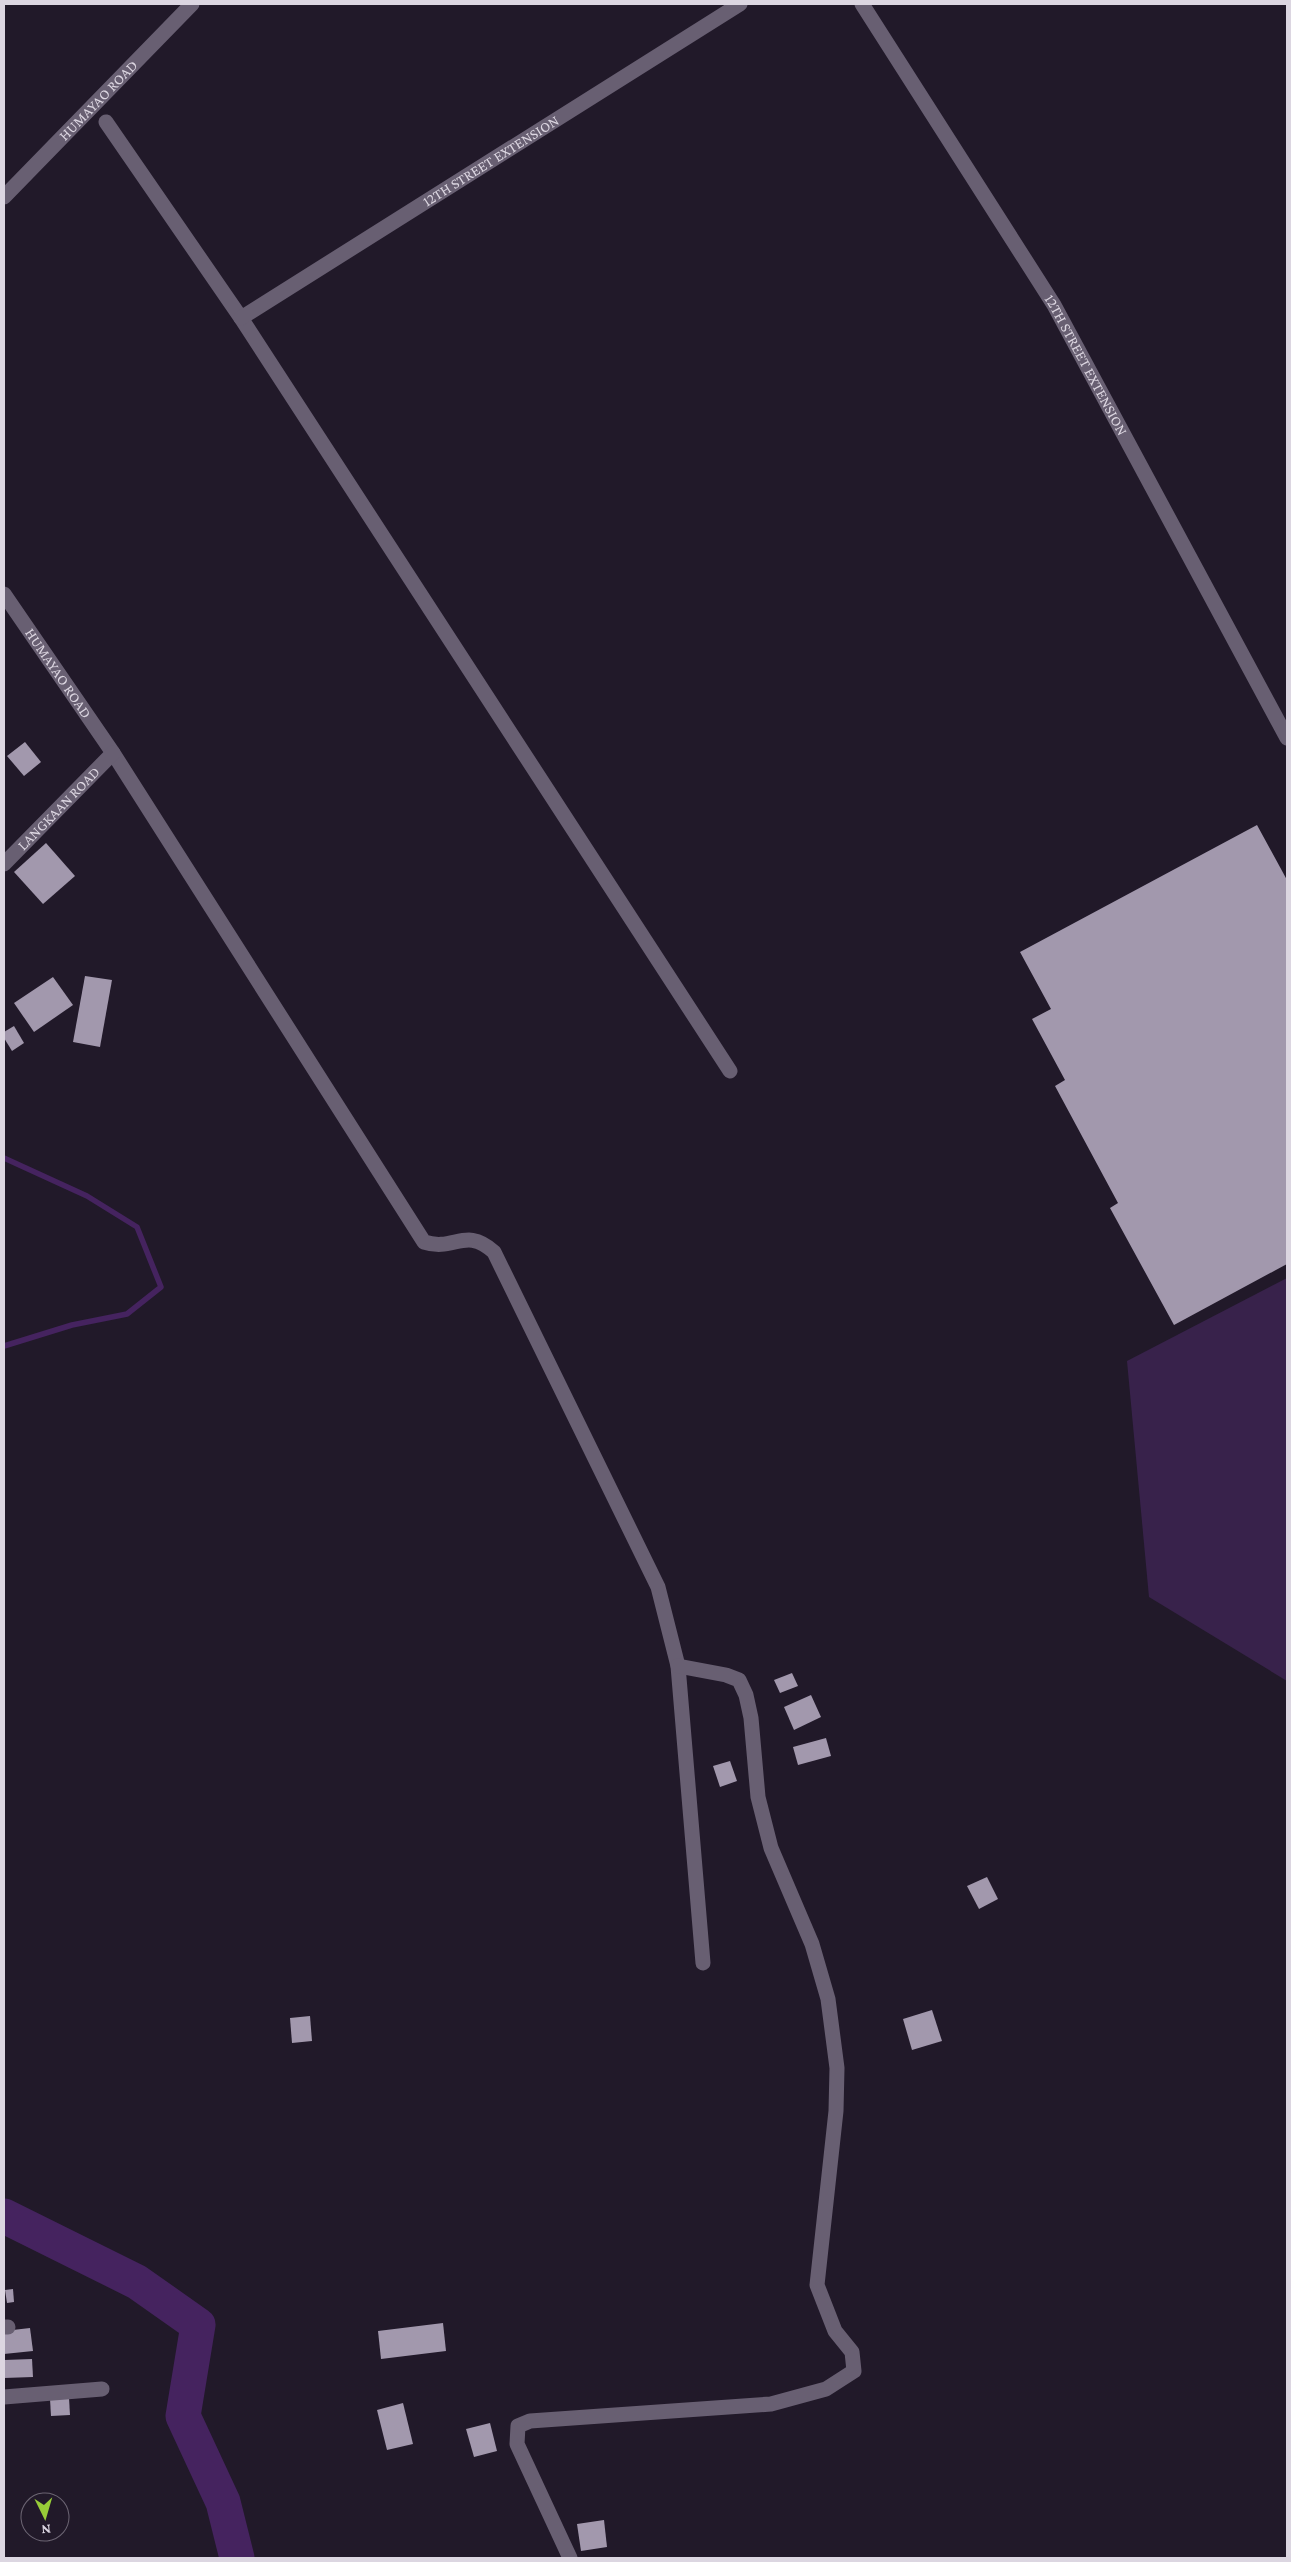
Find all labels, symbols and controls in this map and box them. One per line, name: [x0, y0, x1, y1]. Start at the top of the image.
street label: HUMAYAO ROAD: [56, 57, 141, 144]
street label: 12TH STREET EXTENSION: [420, 112, 562, 210]
street label: 12TH STREET EXTENSION: [1041, 292, 1131, 438]
street label: HUMAYAO ROAD: [22, 625, 95, 721]
street label: LANGKAAN ROAD: [14, 763, 103, 853]
north arrow: [20, 2492, 70, 2542]
text: N: [40, 2522, 52, 2538]

